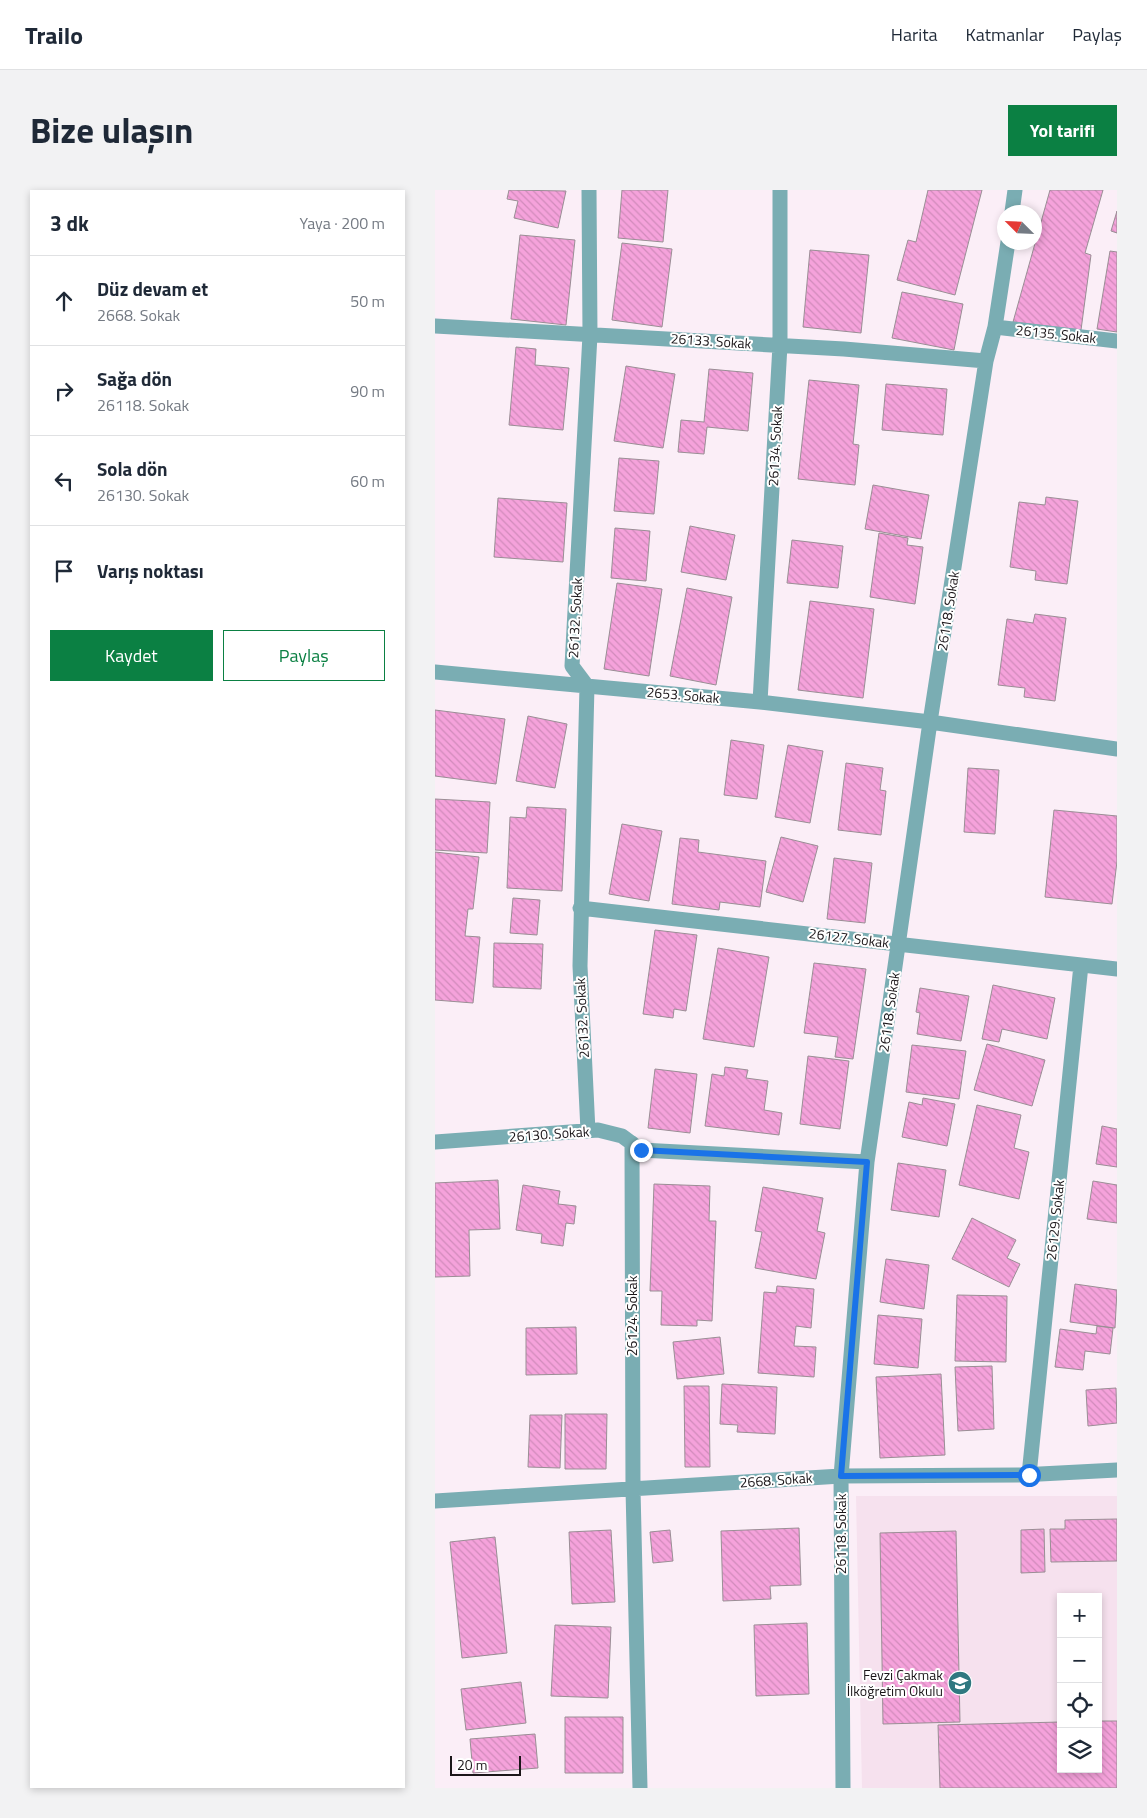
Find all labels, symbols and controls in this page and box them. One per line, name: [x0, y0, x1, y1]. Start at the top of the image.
text: Trailo: [25, 17, 83, 53]
text: Harita: [891, 21, 938, 48]
text: Katmanlar: [966, 21, 1044, 48]
text: Paylaş: [1072, 21, 1122, 48]
text: Bize ulaşın: [30, 103, 193, 157]
button: Yol tarifi: [1008, 105, 1117, 156]
north arrow: [997, 205, 1042, 250]
text: 3 dk: [50, 207, 89, 239]
text: Yaya · 200 m: [300, 211, 385, 235]
text: Düz devam et: [97, 274, 208, 303]
icon: ahead: [50, 287, 78, 315]
text: 50 m: [350, 289, 385, 313]
text: 2668. Sokak: [97, 303, 180, 327]
street label: 26135. Sokak: [1015, 319, 1098, 348]
street label: 26133. Sokak: [670, 327, 752, 354]
text: Sağa dön: [97, 364, 172, 393]
icon: right: [50, 377, 78, 405]
text: 90 m: [350, 379, 385, 403]
text: 26118. Sokak: [97, 393, 189, 417]
street label: 26134. Sokak: [762, 405, 787, 487]
text: Sola dön: [97, 454, 168, 483]
icon: left: [50, 467, 78, 495]
text: 60 m: [350, 469, 385, 493]
text: 26130. Sokak: [97, 483, 189, 507]
text: Varış noktası: [97, 556, 204, 585]
icon: arrive: [50, 557, 78, 585]
street label: 26118. Sokak: [931, 569, 964, 652]
street label: 26132. Sokak: [562, 577, 587, 659]
button: Kaydet: [50, 630, 213, 681]
button: Paylaş: [223, 630, 385, 681]
street label: 2653. Sokak: [646, 681, 721, 708]
street label: 26127. Sokak: [808, 922, 891, 953]
street label: 26118. Sokak: [872, 970, 905, 1053]
street label: 26132. Sokak: [569, 977, 594, 1059]
street label: 26130. Sokak: [508, 1120, 590, 1147]
route end: [630, 1139, 653, 1162]
street label: 26129. Sokak: [1040, 1178, 1069, 1261]
street label: 26124. Sokak: [621, 1275, 642, 1356]
route start: [1018, 1464, 1041, 1487]
street label: 2668. Sokak: [739, 1466, 813, 1493]
street label: 26118. Sokak: [830, 1493, 851, 1574]
map controls: [1057, 1593, 1102, 1773]
button: +: [1057, 1593, 1102, 1638]
button: −: [1057, 1638, 1102, 1683]
place label: Fevzi Çakmak İlköğretim Okulu: [847, 1664, 943, 1701]
school or university icon: Fevzi Çakmak İlköğretim Okulu: [947, 1670, 973, 1696]
button: locate: [1057, 1683, 1102, 1728]
button: layers: [1057, 1728, 1102, 1773]
scale bar: [450, 1753, 521, 1776]
text: 20 m: [457, 1754, 487, 1775]

